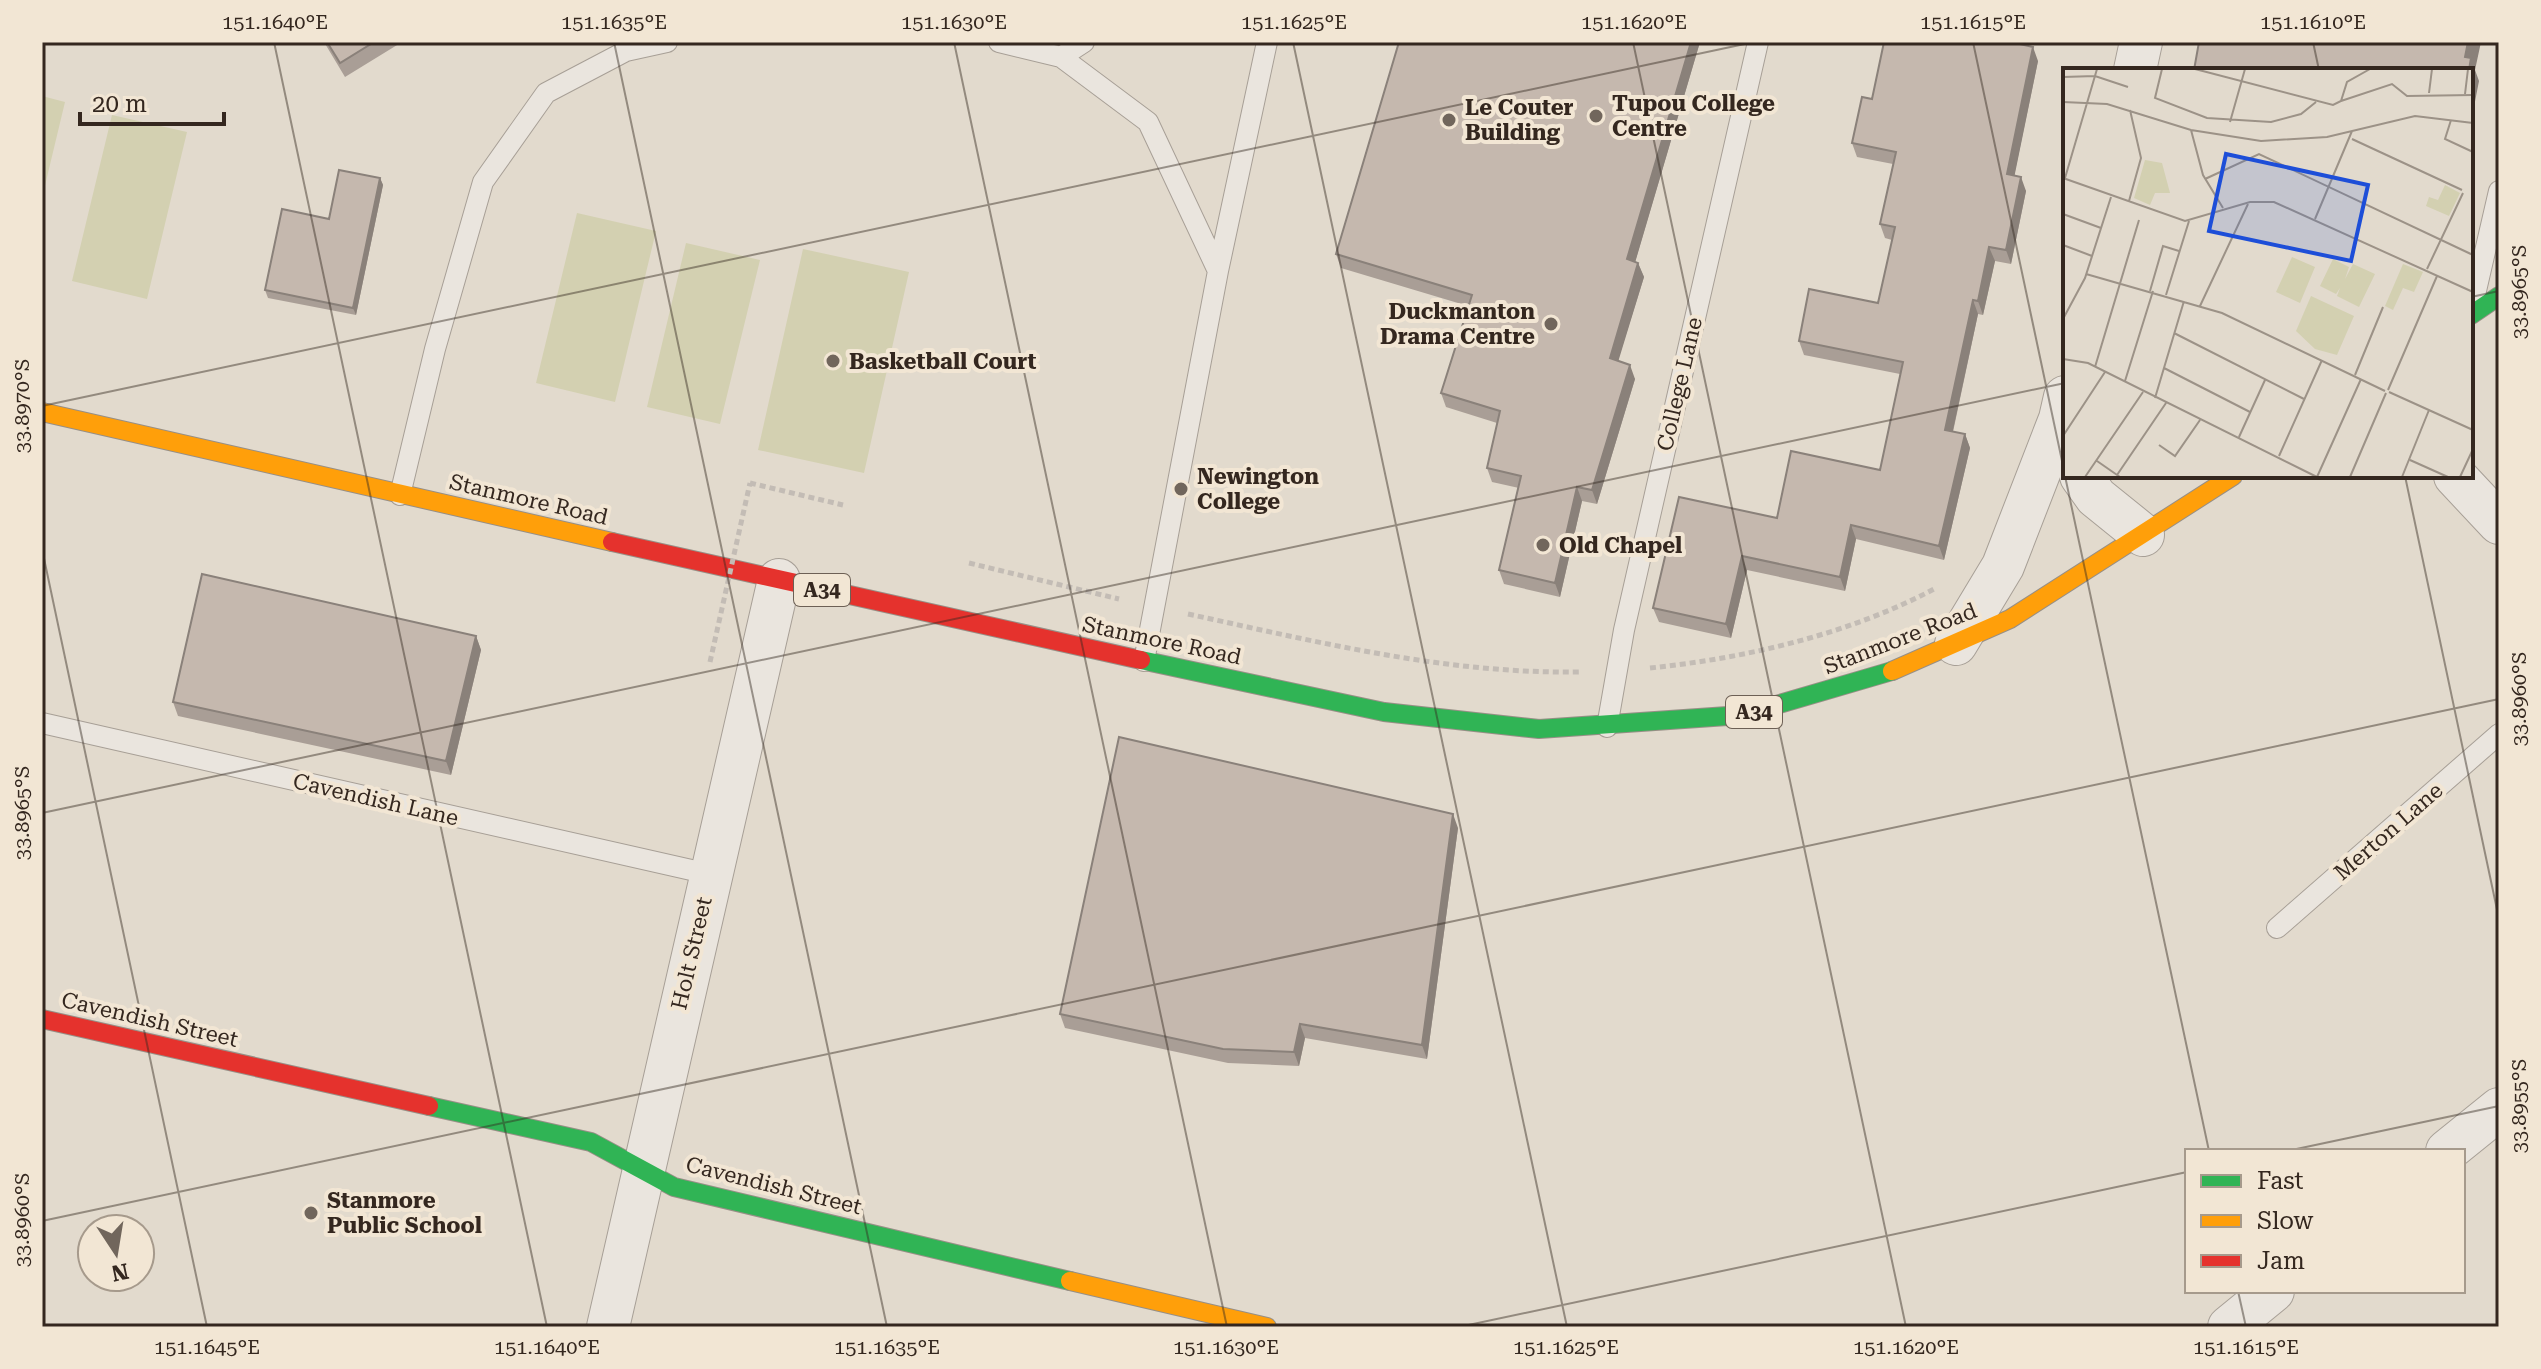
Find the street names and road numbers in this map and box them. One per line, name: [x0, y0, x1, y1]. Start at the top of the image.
street label: College Lane: [1652, 315, 1707, 453]
street label: Stanmore Road: [447, 469, 611, 530]
road number: A34: [794, 574, 850, 606]
street label: Stanmore Road: [1820, 598, 1980, 679]
street label: Stanmore Road: [1080, 611, 1244, 670]
road number: A34: [1726, 696, 1782, 728]
street label: Cavendish Lane: [291, 768, 461, 831]
street label: Merton Lane: [2329, 778, 2448, 885]
street label: Holt Street: [666, 894, 717, 1012]
street label: Cavendish Street: [59, 987, 241, 1052]
street label: Cavendish Street: [683, 1152, 864, 1219]

